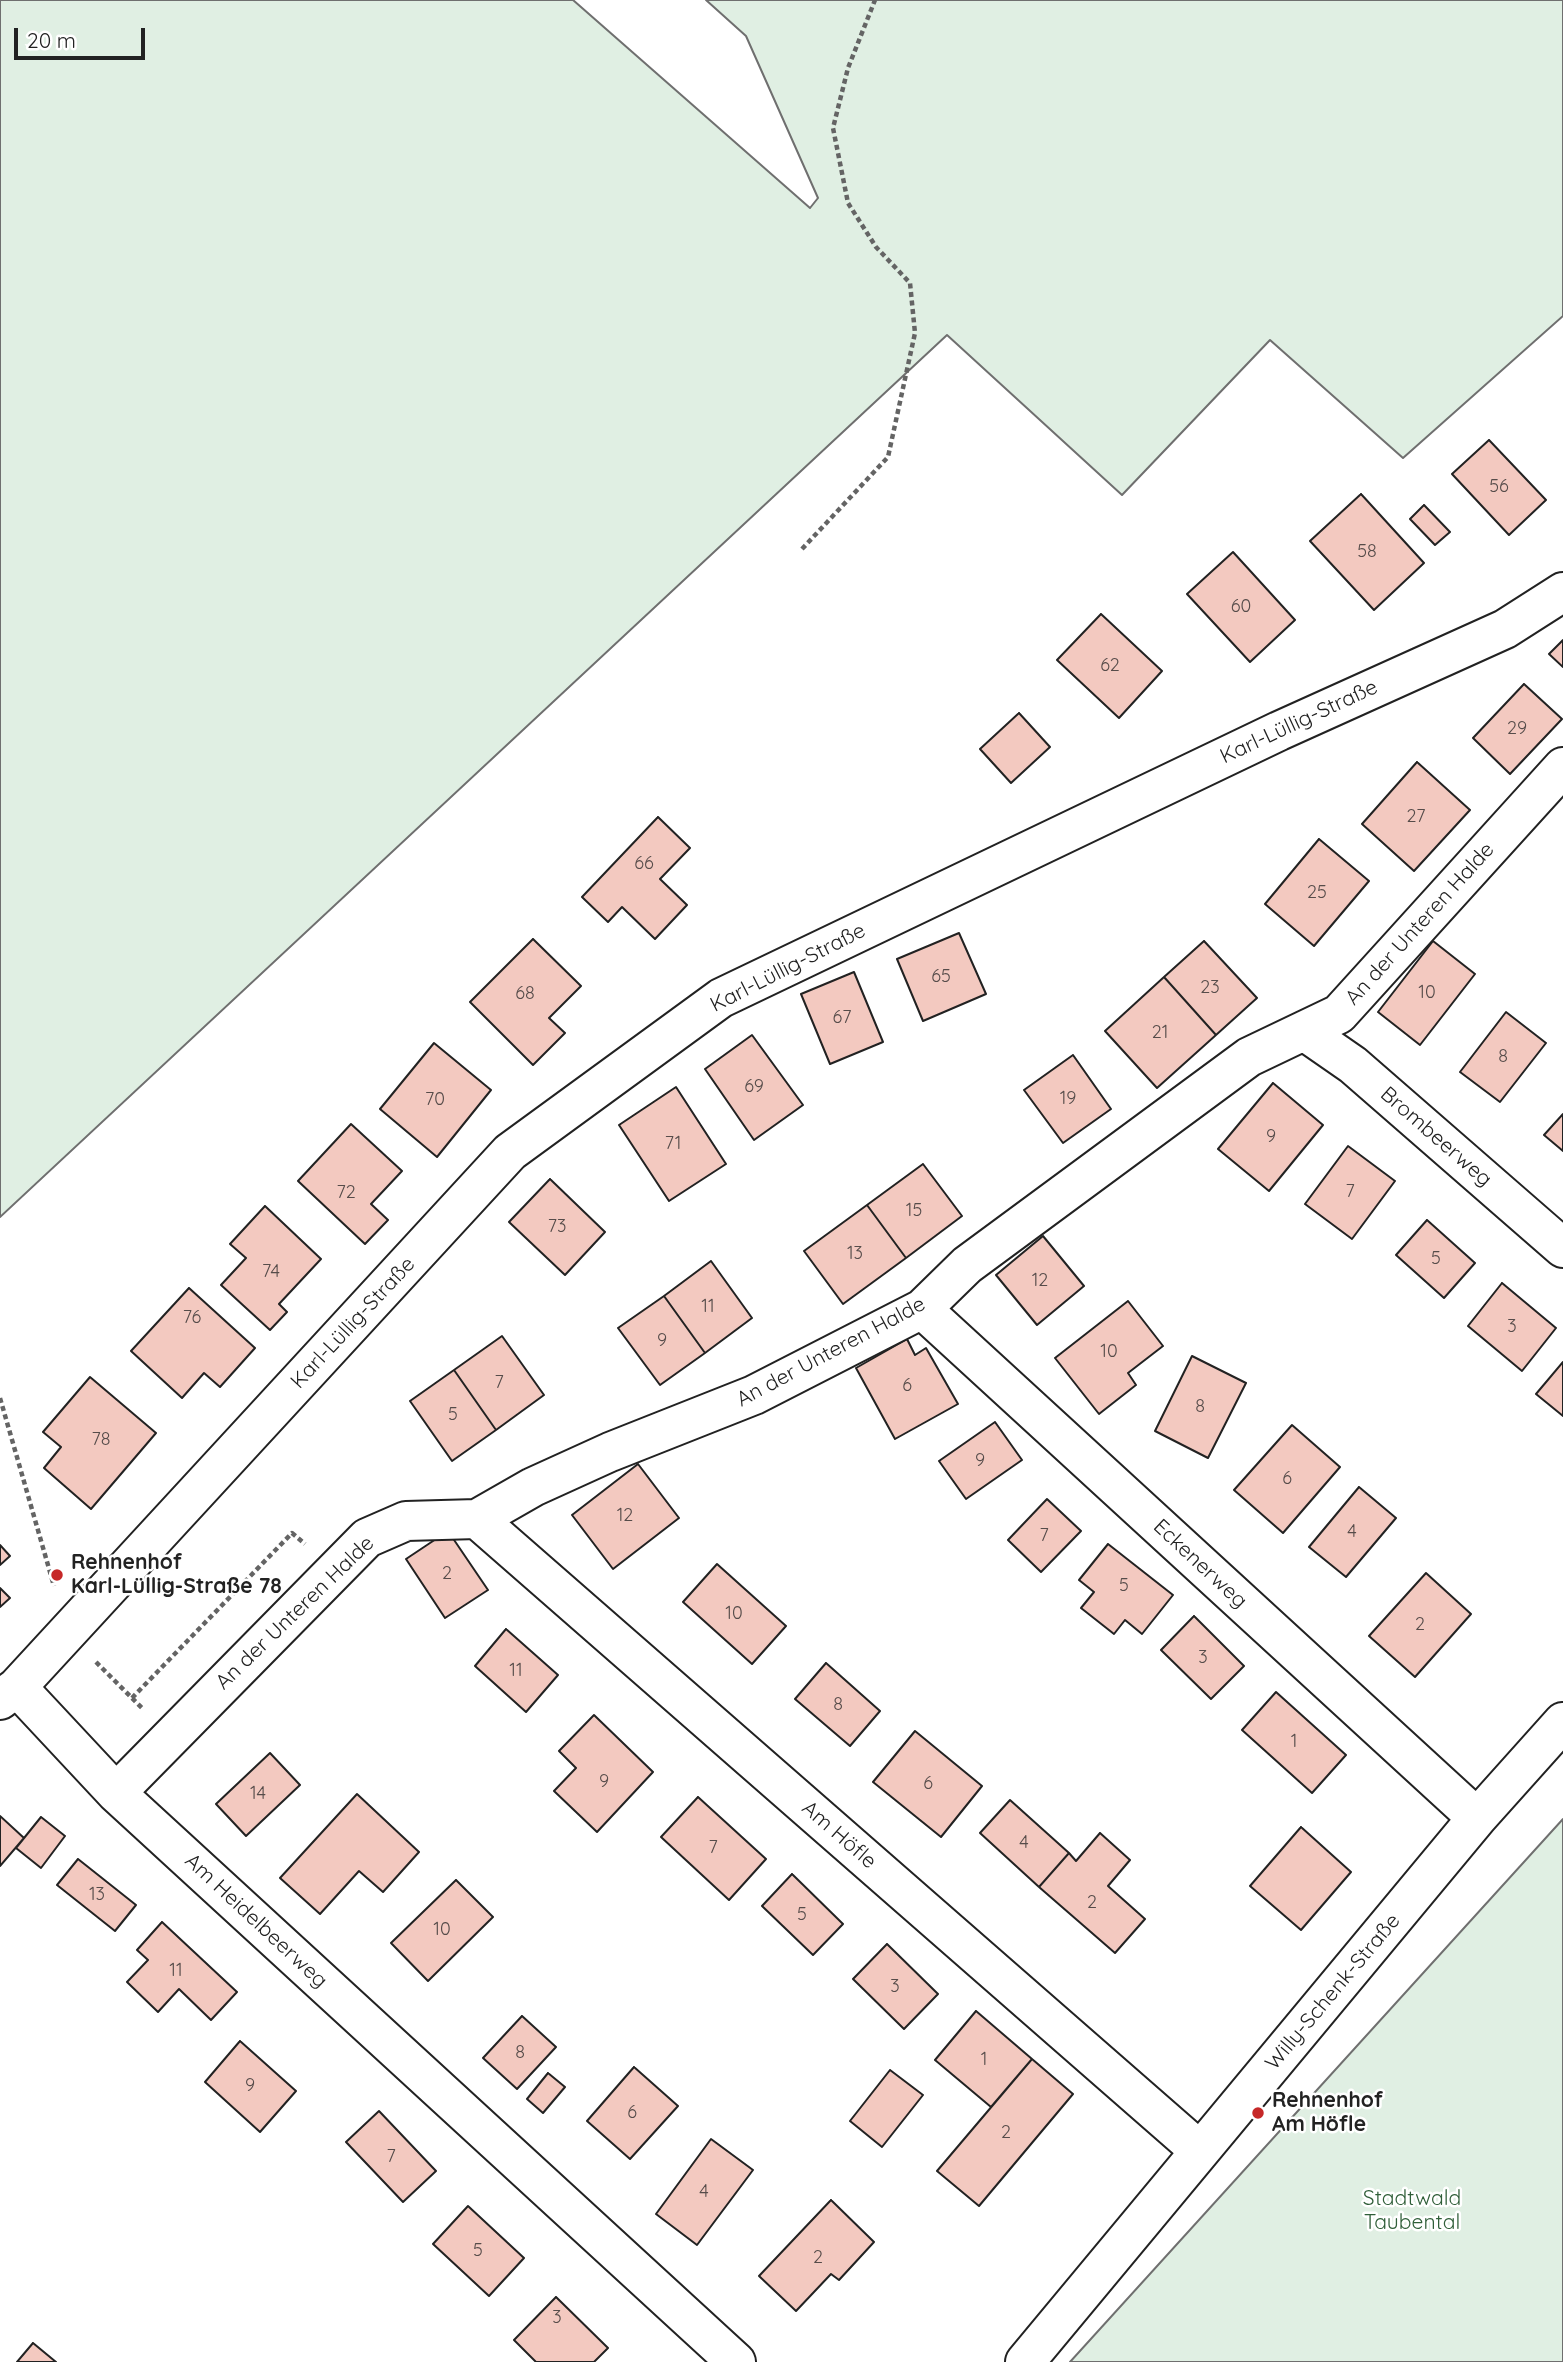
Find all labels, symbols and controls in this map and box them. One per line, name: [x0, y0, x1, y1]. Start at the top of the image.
scale bar: [18, 14, 149, 58]
text: 20 m: [27, 27, 76, 53]
house number: 56: [1489, 476, 1509, 498]
house number: 58: [1357, 541, 1377, 563]
house number: 60: [1231, 596, 1251, 618]
house number: 62: [1100, 655, 1120, 677]
street label: Karl-Lüllig-Straße: [1216, 675, 1382, 769]
house number: 29: [1507, 718, 1527, 740]
house number: 27: [1407, 806, 1425, 828]
street label: An der Unteren Halde: [1340, 837, 1500, 1011]
house number: 66: [634, 853, 654, 875]
house number: 25: [1307, 882, 1327, 904]
street label: Karl-Lüllig-Straße: [706, 918, 870, 1018]
house number: 65: [931, 966, 951, 988]
house number: 23: [1200, 977, 1220, 999]
house number: 10: [1418, 982, 1436, 1004]
house number: 68: [515, 983, 535, 1005]
house number: 67: [833, 1007, 851, 1029]
house number: 21: [1152, 1022, 1168, 1044]
house number: 8: [1498, 1046, 1508, 1068]
house number: 69: [744, 1076, 764, 1098]
street label: Brombeerweg: [1375, 1082, 1497, 1192]
house number: 19: [1060, 1088, 1076, 1110]
house number: 70: [425, 1089, 445, 1111]
house number: 9: [1266, 1126, 1276, 1148]
house number: 71: [665, 1133, 681, 1155]
house number: 7: [1345, 1181, 1355, 1203]
house number: 72: [336, 1182, 356, 1204]
house number: 15: [906, 1200, 922, 1222]
house number: 73: [548, 1216, 566, 1238]
house number: 13: [847, 1243, 863, 1265]
house number: 5: [1431, 1248, 1441, 1270]
street label: Karl-Lüllig-Straße: [286, 1252, 420, 1394]
house number: 74: [262, 1261, 280, 1283]
house number: 12: [1032, 1270, 1048, 1292]
street label: An der Unteren Halde: [732, 1292, 930, 1412]
house number: 11: [701, 1296, 715, 1318]
house number: 76: [183, 1307, 201, 1329]
house number: 3: [1507, 1316, 1517, 1338]
house number: 9: [657, 1330, 667, 1352]
house number: 10: [1100, 1341, 1118, 1363]
house number: 7: [494, 1372, 504, 1394]
house number: 6: [902, 1375, 912, 1397]
house number: 8: [1195, 1396, 1205, 1418]
house number: 5: [448, 1404, 458, 1426]
house number: 78: [92, 1429, 110, 1451]
house number: 9: [975, 1450, 985, 1472]
house number: 6: [1282, 1468, 1292, 1490]
house number: 12: [617, 1505, 633, 1527]
street label: Eckenerweg: [1148, 1514, 1252, 1614]
house number: 4: [1347, 1521, 1357, 1543]
house number: 7: [1039, 1525, 1049, 1547]
street label: An der Unteren Halde: [211, 1531, 379, 1695]
place label: Rehnenhof Karl-Lüllig-Straße 78: [71, 1550, 282, 1600]
house number: 2: [442, 1563, 452, 1585]
marker: Rehnenhof Karl-Lüllig-Straße 78: [49, 1567, 65, 1583]
house number: 5: [1119, 1575, 1129, 1597]
house number: 10: [725, 1603, 743, 1625]
house number: 2: [1415, 1614, 1425, 1636]
house number: 3: [1198, 1647, 1208, 1669]
house number: 11: [509, 1660, 523, 1682]
house number: 8: [833, 1694, 843, 1716]
house number: 1: [1291, 1731, 1297, 1753]
house number: 9: [599, 1771, 609, 1793]
house number: 6: [923, 1773, 933, 1795]
house number: 14: [250, 1783, 266, 1805]
street label: Am Höfle: [797, 1796, 881, 1874]
house number: 4: [1019, 1832, 1029, 1854]
house number: 7: [708, 1837, 718, 1859]
street label: Am Heidelbeerweg: [180, 1848, 332, 1994]
house number: 13: [89, 1884, 105, 1906]
house number: 2: [1087, 1892, 1097, 1914]
house number: 5: [797, 1904, 807, 1926]
street label: Willy-Schenk-Straße: [1260, 1909, 1406, 2075]
house number: 10: [433, 1919, 451, 1941]
house number: 11: [169, 1960, 183, 1982]
house number: 3: [890, 1976, 900, 1998]
house number: 8: [515, 2042, 525, 2064]
house number: 1: [981, 2049, 987, 2071]
house number: 9: [245, 2075, 255, 2097]
place label: Rehnenhof Am Höfle: [1272, 2088, 1383, 2138]
house number: 6: [627, 2102, 637, 2124]
marker: Rehnenhof Am Höfle: [1250, 2105, 1266, 2121]
house number: 2: [1001, 2122, 1011, 2144]
house number: 7: [386, 2146, 396, 2168]
house number: 4: [699, 2181, 709, 2203]
park label: Stadtwald Taubental: [1363, 2186, 1461, 2236]
house number: 5: [473, 2240, 483, 2262]
house number: 2: [813, 2247, 823, 2269]
house number: 3: [552, 2307, 562, 2329]

